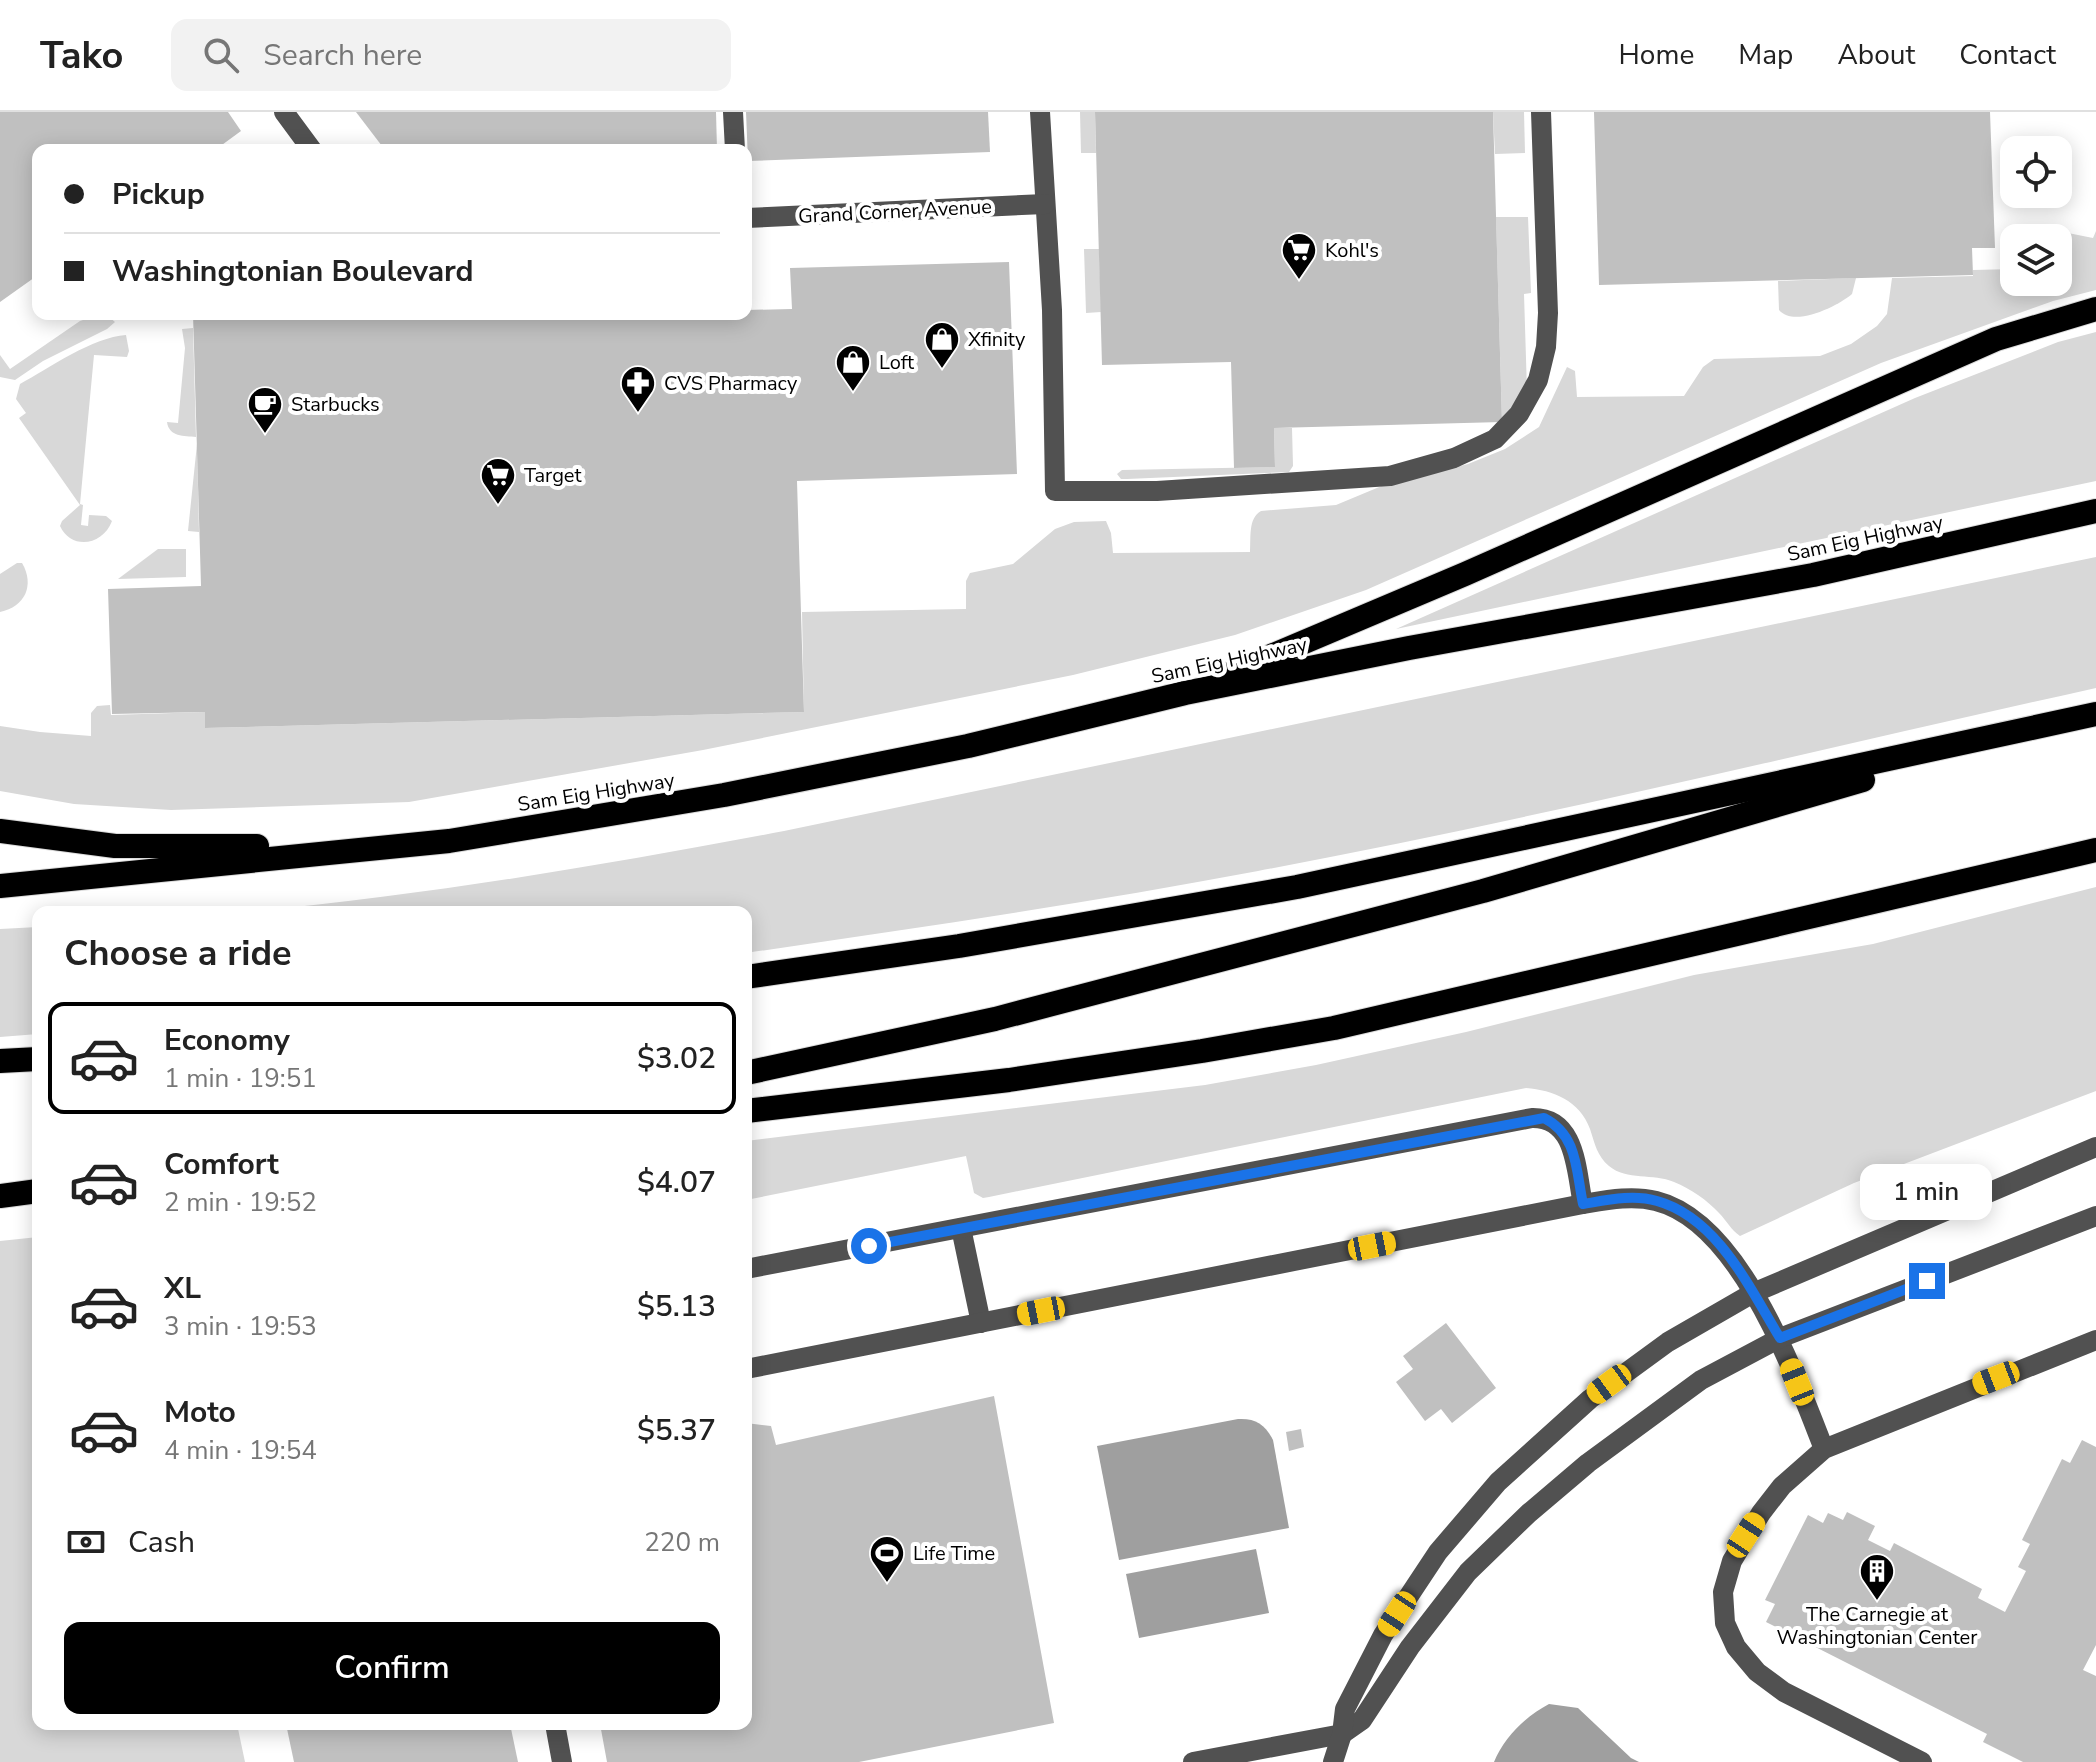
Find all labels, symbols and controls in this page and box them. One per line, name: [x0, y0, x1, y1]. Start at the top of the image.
search box: [171, 19, 731, 91]
text: Tako: [40, 30, 123, 81]
icon: search: [199, 33, 243, 77]
text: Search here: [263, 35, 422, 76]
text: Home: [1619, 36, 1694, 74]
text: Map: [1738, 36, 1793, 74]
text: About: [1837, 36, 1915, 74]
text: Contact: [1959, 36, 2056, 74]
map controls: [2000, 136, 2072, 296]
button: locate: [2000, 136, 2072, 208]
text: Pickup: [112, 174, 205, 215]
street label: Grand Corner Avenue: [798, 193, 992, 230]
button: layers: [2000, 224, 2072, 296]
supermarket icon: Kohl's: [1280, 231, 1318, 281]
place label: Kohl's: [1325, 237, 1379, 264]
text: Washingtonian Boulevard: [112, 251, 474, 292]
shop icon: Xfinity: [923, 320, 961, 370]
place label: Xfinity: [968, 326, 1026, 353]
shop icon: Loft: [834, 343, 872, 393]
place label: Loft: [879, 349, 915, 376]
pharmacy icon: CVS Pharmacy: [619, 364, 657, 414]
place label: CVS Pharmacy: [664, 370, 798, 397]
cafe icon: Starbucks: [246, 385, 284, 435]
place label: Starbucks: [291, 391, 380, 418]
supermarket icon: Target: [479, 456, 517, 506]
place label: Target: [524, 462, 582, 489]
street label: Sam Eig Highway: [1785, 509, 1946, 568]
street label: Sam Eig Highway: [1149, 631, 1310, 690]
street label: Sam Eig Highway: [516, 767, 677, 818]
text: Choose a ride: [64, 929, 292, 978]
text: Economy: [164, 1020, 290, 1061]
icon: car: [68, 1022, 140, 1094]
text: $3.02: [637, 1038, 716, 1079]
text: 1 min · 19:51: [164, 1061, 317, 1096]
text: Comfort: [164, 1144, 279, 1185]
icon: car: [68, 1146, 140, 1218]
text: $4.07: [637, 1162, 716, 1203]
callout: 1 min: [1861, 1165, 1993, 1221]
text: 1 min: [1893, 1174, 1959, 1209]
text: 2 min · 19:52: [164, 1185, 317, 1220]
route start: [851, 1228, 887, 1264]
car: [1346, 1230, 1398, 1262]
route end: [1909, 1263, 1945, 1299]
text: XL: [164, 1268, 201, 1309]
icon: car: [68, 1270, 140, 1342]
text: $5.13: [637, 1286, 716, 1327]
car: [1015, 1295, 1067, 1327]
text: 3 min · 19:53: [164, 1309, 317, 1344]
car: [1777, 1355, 1817, 1409]
car: [1969, 1358, 2023, 1398]
car: [1583, 1360, 1635, 1408]
text: Moto: [164, 1392, 236, 1433]
icon: car: [68, 1394, 140, 1466]
text: $5.37: [637, 1410, 716, 1451]
text: 4 min · 19:54: [164, 1433, 317, 1468]
car: [1723, 1508, 1769, 1562]
icon: cash: [64, 1520, 108, 1564]
text: Cash: [128, 1522, 195, 1563]
text: 220 m: [644, 1525, 720, 1560]
sports icon: Life Time: [868, 1534, 906, 1584]
place label: Life Time: [913, 1540, 995, 1567]
building icon: The Carnegie at Washingtonian Center: [1858, 1552, 1896, 1602]
car: [1374, 1587, 1420, 1641]
place label: The Carnegie at Washingtonian Center: [1777, 1601, 1977, 1651]
button: Confirm: [64, 1622, 720, 1714]

